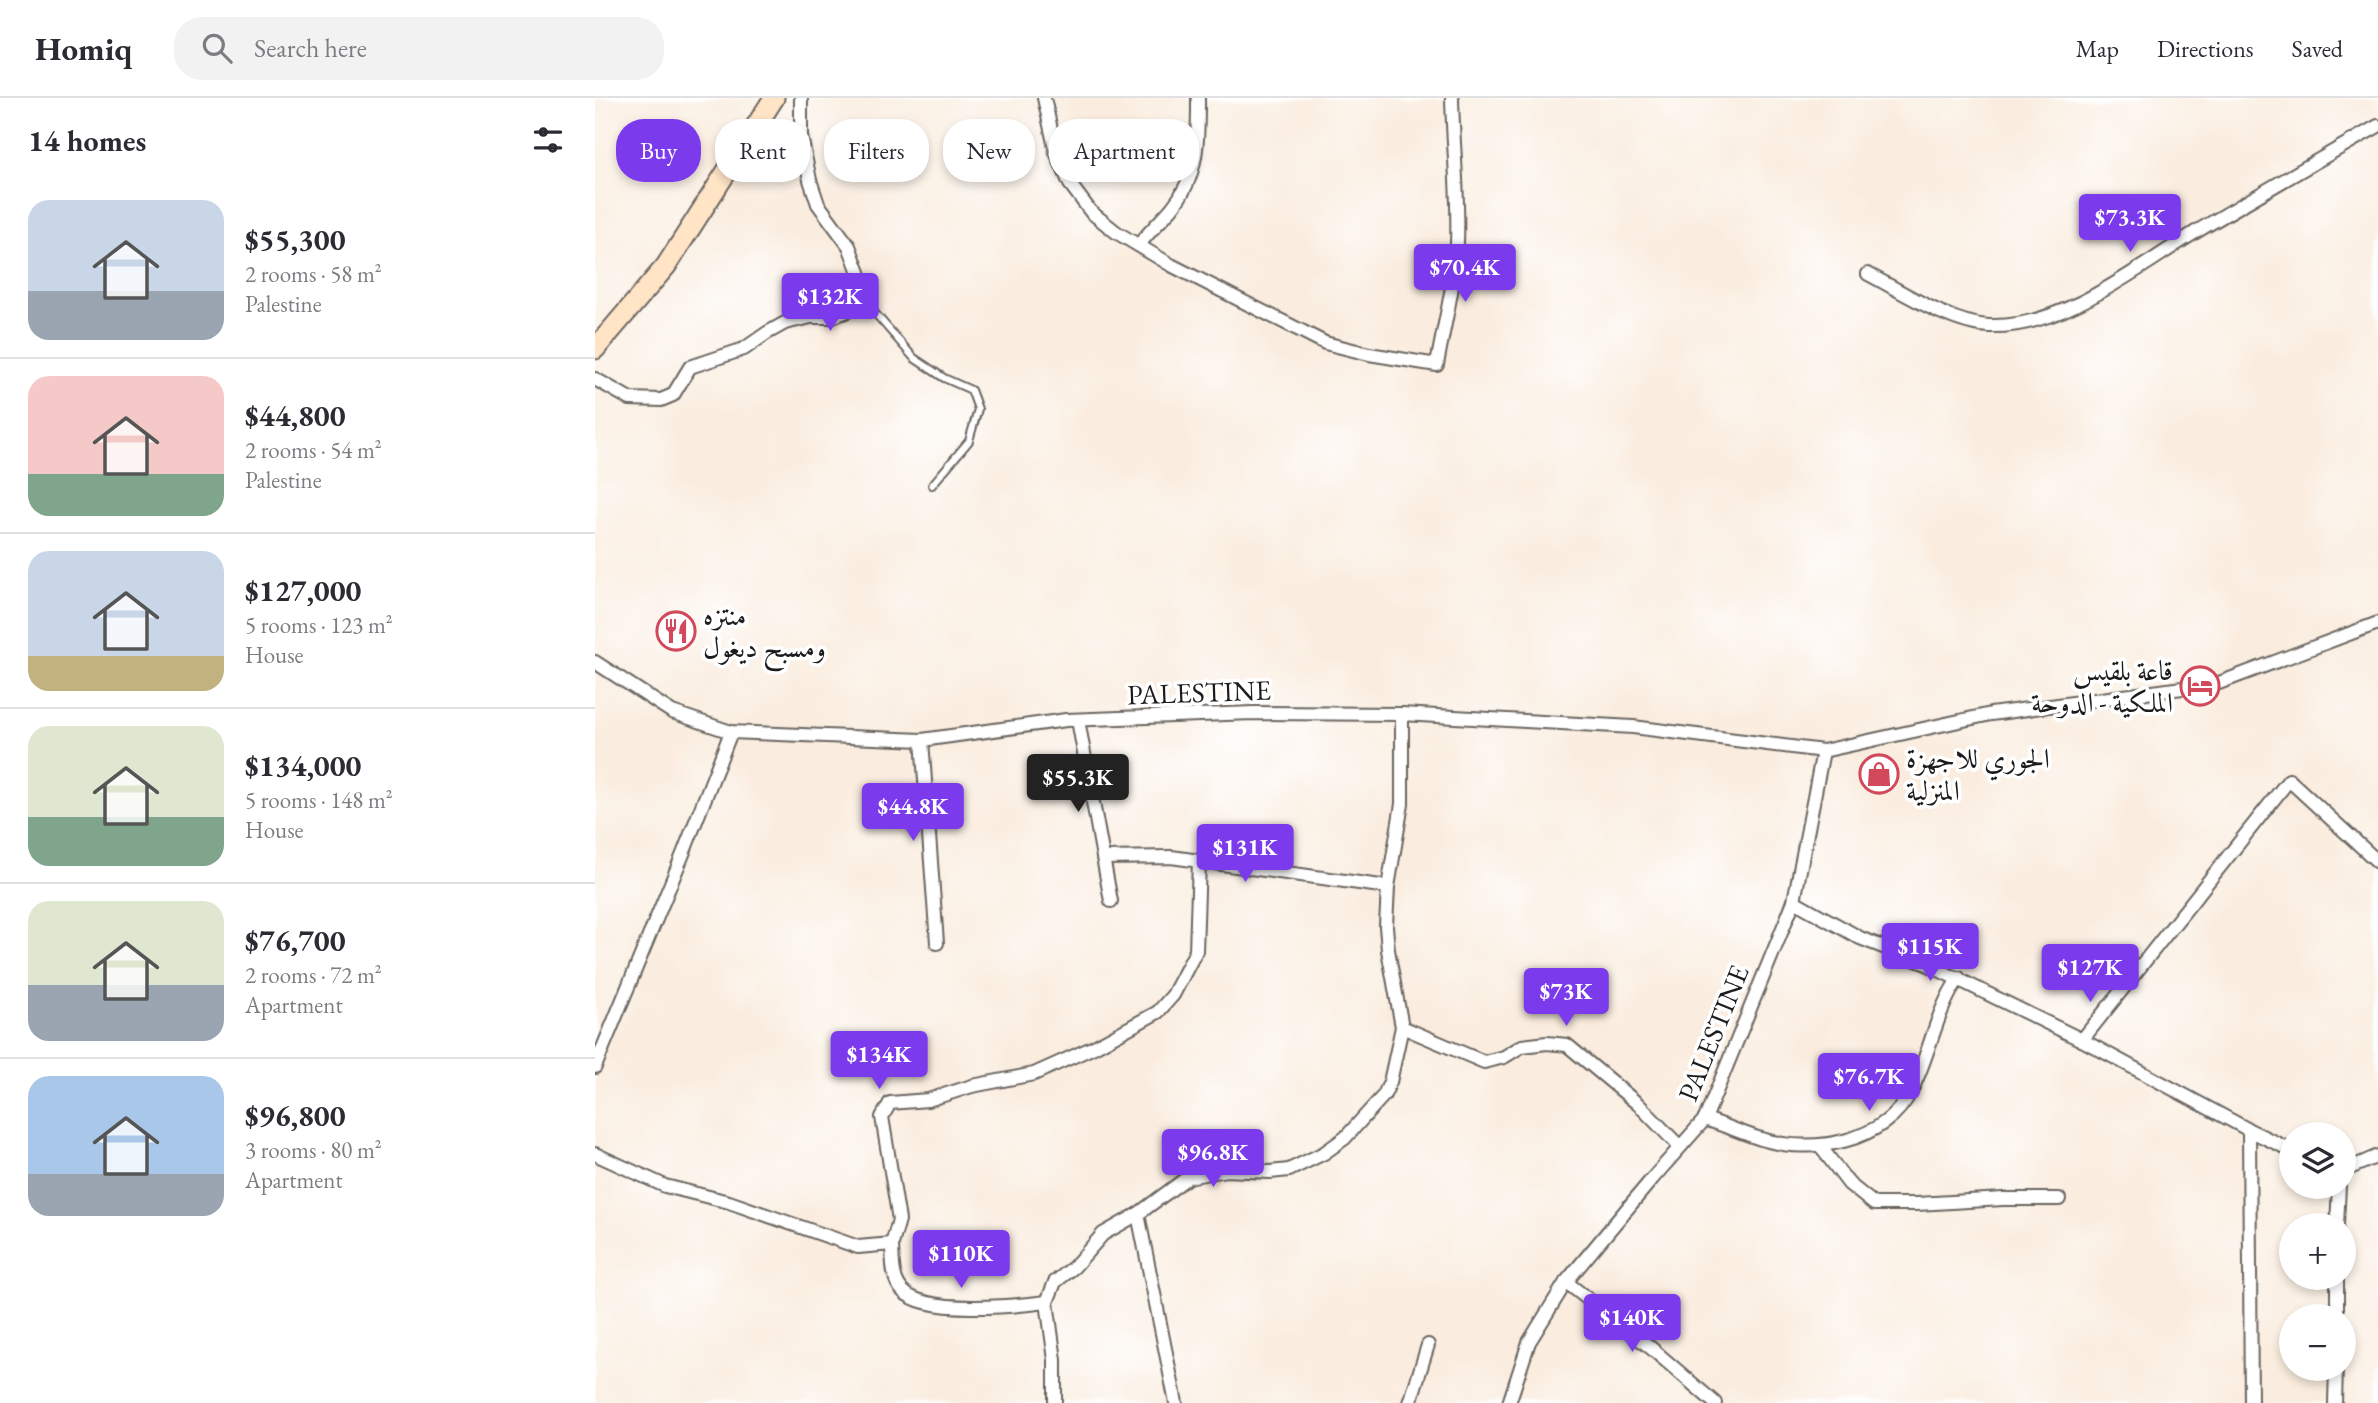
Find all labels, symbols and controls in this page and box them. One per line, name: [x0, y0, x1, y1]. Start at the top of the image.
search box: [174, 17, 664, 80]
text: Homiq: [35, 27, 132, 70]
icon: search: [198, 29, 236, 67]
text: Search here: [254, 31, 367, 65]
text: Map: [2076, 33, 2119, 64]
text: Directions: [2157, 33, 2254, 64]
text: Saved: [2292, 33, 2343, 64]
chip: Buy: [616, 119, 701, 182]
chip: Rent: [715, 119, 810, 182]
chip: Filters: [824, 119, 929, 182]
chip: New: [943, 119, 1035, 182]
chip: Apartment: [1049, 119, 1199, 182]
text: 14 homes: [28, 121, 146, 160]
icon: filters: [529, 121, 567, 159]
pin: $73.3K: [2073, 194, 2187, 254]
text: $73.3K: [2095, 202, 2165, 232]
text: $55,300: [245, 220, 346, 259]
icon: home: [84, 228, 168, 312]
pin: $70.4K: [1408, 244, 1522, 304]
text: $70.4K: [1430, 252, 1500, 282]
text: 2 rooms · 58 m²: [245, 259, 382, 289]
pin: $132K: [781, 274, 879, 333]
text: $132K: [798, 281, 862, 311]
text: Palestine: [245, 289, 322, 319]
text: $44,800: [245, 396, 346, 435]
icon: home: [84, 404, 168, 488]
text: 2 rooms · 54 m²: [245, 435, 382, 465]
text: Palestine: [245, 465, 322, 495]
text: $127,000: [245, 571, 361, 610]
icon: home: [84, 579, 168, 663]
place label: منتزه ومسبح ديغول: [703, 597, 826, 672]
text: 5 rooms · 123 m²: [245, 610, 393, 640]
restaurant icon: منتزه ومسبح ديغول: [655, 610, 697, 652]
text: House: [245, 640, 304, 670]
place label: قاعة بلقيس الملكية - الدوحة: [2031, 652, 2173, 720]
hotel icon: قاعة بلقيس الملكية - الدوحة: [2179, 665, 2221, 707]
street label: PALESTINE: [1127, 671, 1272, 712]
place label: الجوري للاجهزة المنزلية: [1906, 740, 2050, 808]
text: $134,000: [245, 746, 361, 785]
shop icon: الجوري للاجهزة المنزلية: [1858, 753, 1900, 795]
icon: home: [84, 754, 168, 838]
pin: $55.3K: [1021, 754, 1135, 814]
text: $55.3K: [1043, 762, 1113, 792]
pin: $44.8K: [856, 784, 970, 843]
text: 5 rooms · 148 m²: [245, 785, 393, 815]
text: $44.8K: [878, 791, 948, 821]
text: House: [245, 815, 304, 845]
pin: $131K: [1196, 824, 1294, 884]
text: $131K: [1213, 832, 1277, 862]
text: $76,700: [245, 921, 346, 960]
pin: $115K: [1881, 924, 1979, 983]
icon: home: [84, 929, 168, 1013]
text: $115K: [1898, 931, 1962, 961]
pin: $127K: [2041, 944, 2139, 1004]
text: $127K: [2058, 952, 2122, 982]
street label: PALESTINE: [1669, 959, 1757, 1106]
text: 2 rooms · 72 m²: [245, 960, 382, 990]
pin: $73K: [1525, 968, 1607, 1028]
text: $73K: [1540, 976, 1592, 1006]
text: Apartment: [245, 990, 343, 1020]
pin: $134K: [830, 1032, 928, 1091]
text: $134K: [847, 1039, 911, 1069]
pin: $76.7K: [1812, 1054, 1926, 1113]
text: $76.7K: [1834, 1061, 1904, 1091]
text: $96,800: [245, 1096, 346, 1135]
icon: home: [84, 1104, 168, 1188]
map controls: [2279, 1122, 2356, 1381]
button: layers: [2279, 1122, 2356, 1199]
pin: $96.8K: [1156, 1130, 1270, 1189]
text: 3 rooms · 80 m²: [245, 1135, 382, 1165]
text: $96.8K: [1178, 1137, 1248, 1167]
text: Apartment: [245, 1165, 343, 1195]
button: +: [2279, 1213, 2356, 1290]
pin: $110K: [912, 1230, 1010, 1290]
text: $110K: [929, 1238, 993, 1268]
pin: $140K: [1583, 1294, 1681, 1354]
text: $140K: [1600, 1302, 1664, 1332]
button: −: [2279, 1304, 2356, 1381]

